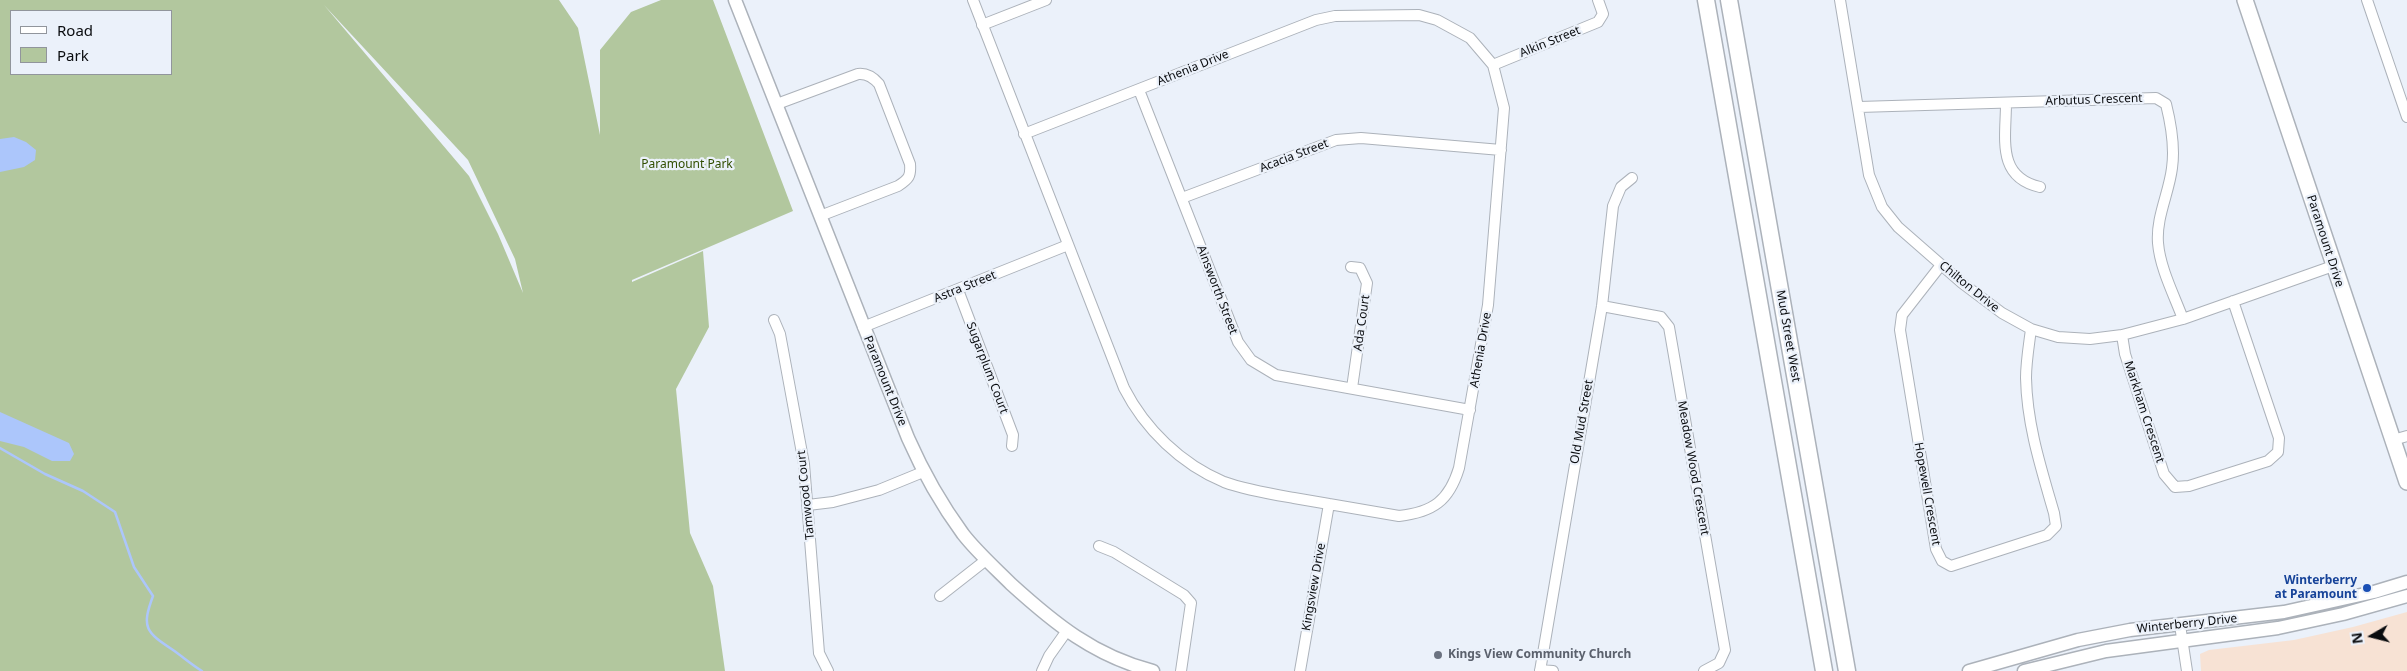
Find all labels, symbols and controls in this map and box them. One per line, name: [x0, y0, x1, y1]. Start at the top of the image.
legend: [10, 10, 172, 75]
text: Road: [57, 20, 93, 40]
street label: Alkin Street: [1517, 23, 1583, 61]
text: Park: [57, 45, 89, 65]
street label: Athenia Drive: [1155, 47, 1231, 89]
street label: Arbutus Crescent: [2045, 91, 2143, 109]
street label: Acacia Street: [1258, 136, 1330, 176]
park label: Paramount Park: [641, 158, 733, 172]
street label: Paramount Drive: [2303, 193, 2347, 289]
street label: Ainsworth Street: [1193, 244, 1241, 336]
street label: Chilton Drive: [1936, 258, 2002, 316]
street label: Astra Street: [932, 268, 998, 306]
street label: Mud Street West: [1773, 289, 1803, 383]
street label: Ada Court: [1351, 294, 1373, 352]
street label: Athenia Drive: [1467, 311, 1495, 389]
street label: Sugarplum Court: [963, 320, 1011, 416]
street label: Paramount Drive: [860, 334, 910, 428]
street label: Markham Crescent: [2121, 359, 2167, 465]
street label: Old Mud Street: [1568, 379, 1596, 465]
street label: Meadow Wood Crescent: [1674, 400, 1712, 536]
street label: Hopewell Crescent: [1911, 441, 1943, 547]
street label: Tamwood Court: [794, 450, 818, 540]
street label: Kingsview Drive: [1299, 542, 1329, 632]
place label: Winterberry at Paramount: [2275, 574, 2357, 602]
marker: Winterberry at Paramount: [2361, 582, 2373, 594]
north arrow: [2347, 611, 2397, 661]
street label: Winterberry Drive: [2136, 612, 2238, 636]
text: N: [2346, 631, 2367, 645]
place label: Kings View Community Church: [1448, 648, 1631, 662]
marker: Kings View Community Church: [1432, 649, 1444, 661]

